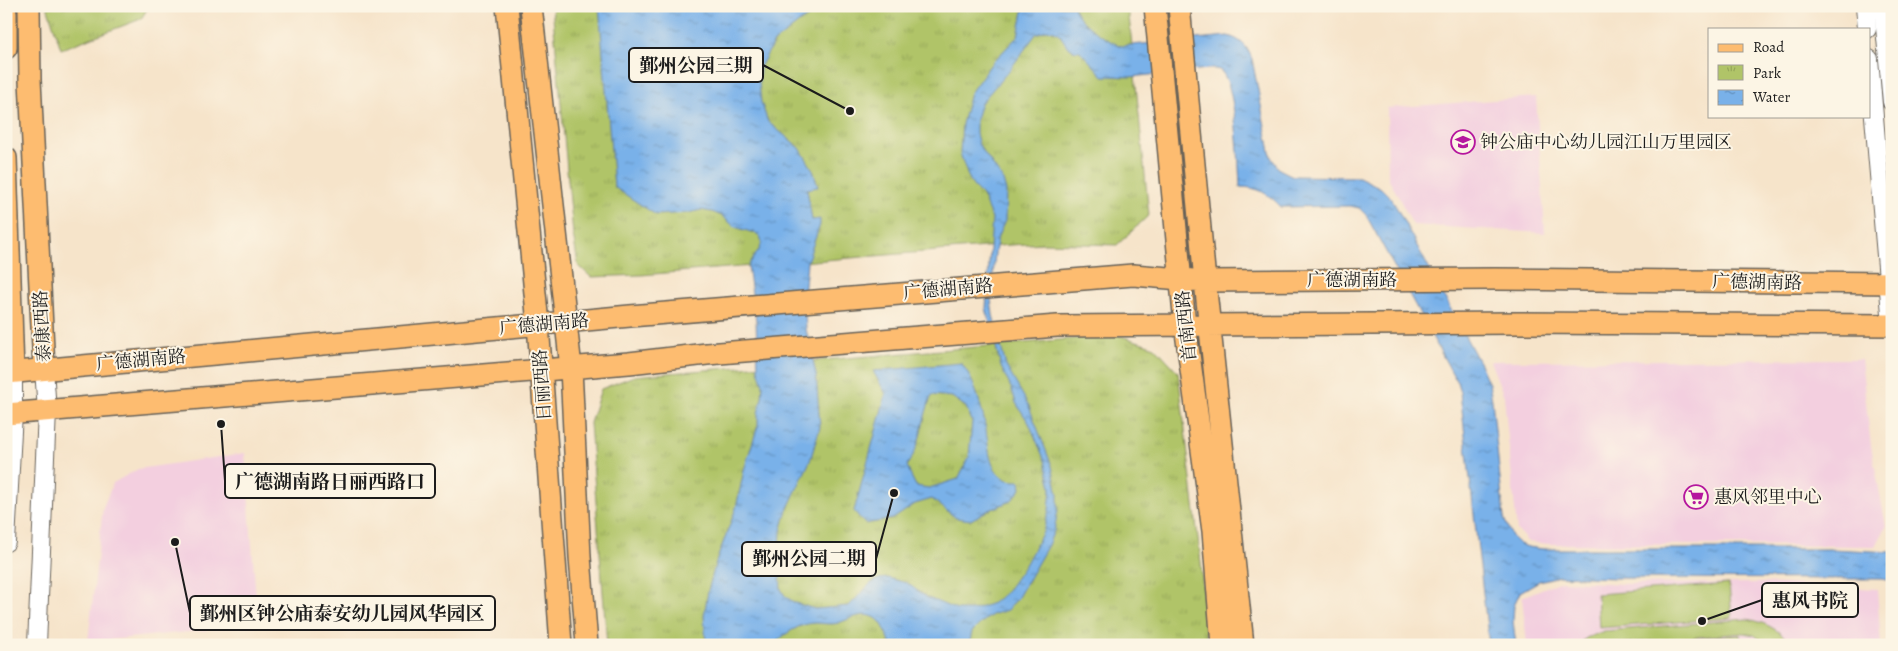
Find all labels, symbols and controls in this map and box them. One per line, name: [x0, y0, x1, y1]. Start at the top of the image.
legend: [1708, 28, 1870, 118]
text: Road: [1753, 37, 1785, 57]
callout: 鄞州公园三期: [629, 48, 763, 82]
text: 鄞州公园三期: [639, 53, 753, 79]
text: Park: [1753, 63, 1782, 83]
text: Water: [1752, 87, 1790, 107]
school or university icon: 钟公庙中心幼儿园江山万里园区: [1450, 129, 1476, 155]
place label: 钟公庙中心幼儿园江山万里园区: [1480, 130, 1732, 154]
street label: 广德湖南路: [1307, 268, 1397, 292]
street label: 广德湖南路: [1712, 269, 1802, 295]
street label: 广德湖南路: [902, 273, 994, 305]
street label: 泰康西路: [28, 289, 56, 363]
street label: 首南西路: [1170, 289, 1202, 363]
street label: 广德湖南路: [498, 308, 590, 340]
street label: 广德湖南路: [95, 344, 187, 376]
street label: 日丽西路: [528, 348, 556, 422]
callout: 广德湖南路日丽西路口: [225, 464, 435, 498]
text: 广德湖南路日丽西路口: [235, 469, 425, 495]
supermarket icon: 惠风邻里中心: [1683, 484, 1709, 510]
place label: 惠风邻里中心: [1714, 485, 1822, 509]
callout: 鄞州公园二期: [742, 542, 876, 576]
text: 鄞州公园二期: [752, 546, 866, 572]
callout: 惠风书院: [1762, 583, 1858, 617]
text: 惠风书院: [1772, 588, 1848, 614]
callout: 鄞州区钟公庙泰安幼儿园风华园区: [190, 596, 495, 630]
text: 鄞州区钟公庙泰安幼儿园风华园区: [199, 601, 485, 627]

